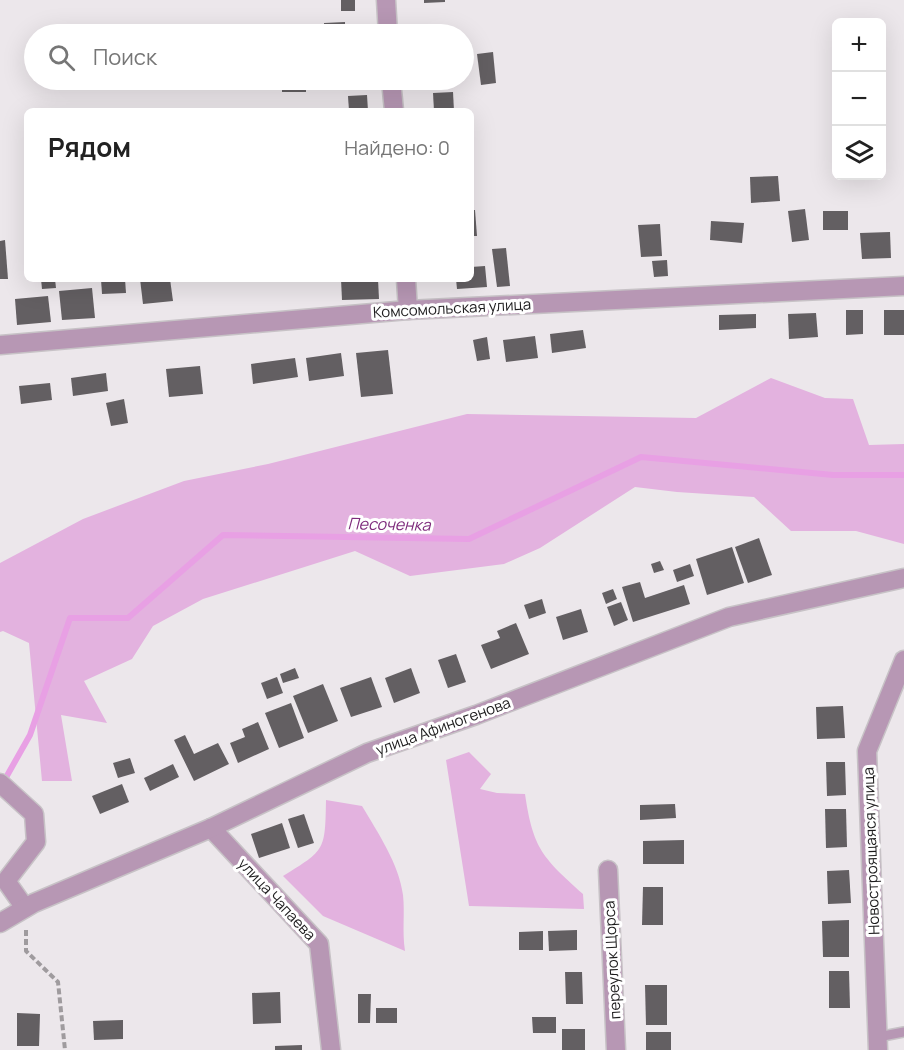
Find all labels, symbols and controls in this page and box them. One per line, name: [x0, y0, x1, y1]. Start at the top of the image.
map controls: [832, 18, 886, 180]
button: +: [832, 18, 886, 72]
search box: [24, 24, 474, 90]
icon: search: [45, 41, 78, 74]
text: Поиск: [93, 42, 157, 72]
button: −: [832, 72, 886, 126]
button: layers: [832, 126, 886, 180]
text: Рядом: [48, 129, 131, 165]
text: Найдено: 0: [344, 134, 450, 161]
street label: Комсомольская улица: [372, 293, 532, 323]
water label: Песоченка: [347, 512, 432, 536]
street label: улица Афиногенова: [373, 692, 513, 760]
street label: Новостроящаяся улица: [858, 767, 884, 935]
street label: улица Чапаева: [233, 853, 321, 945]
street label: переулок Щорса: [598, 900, 626, 1020]

